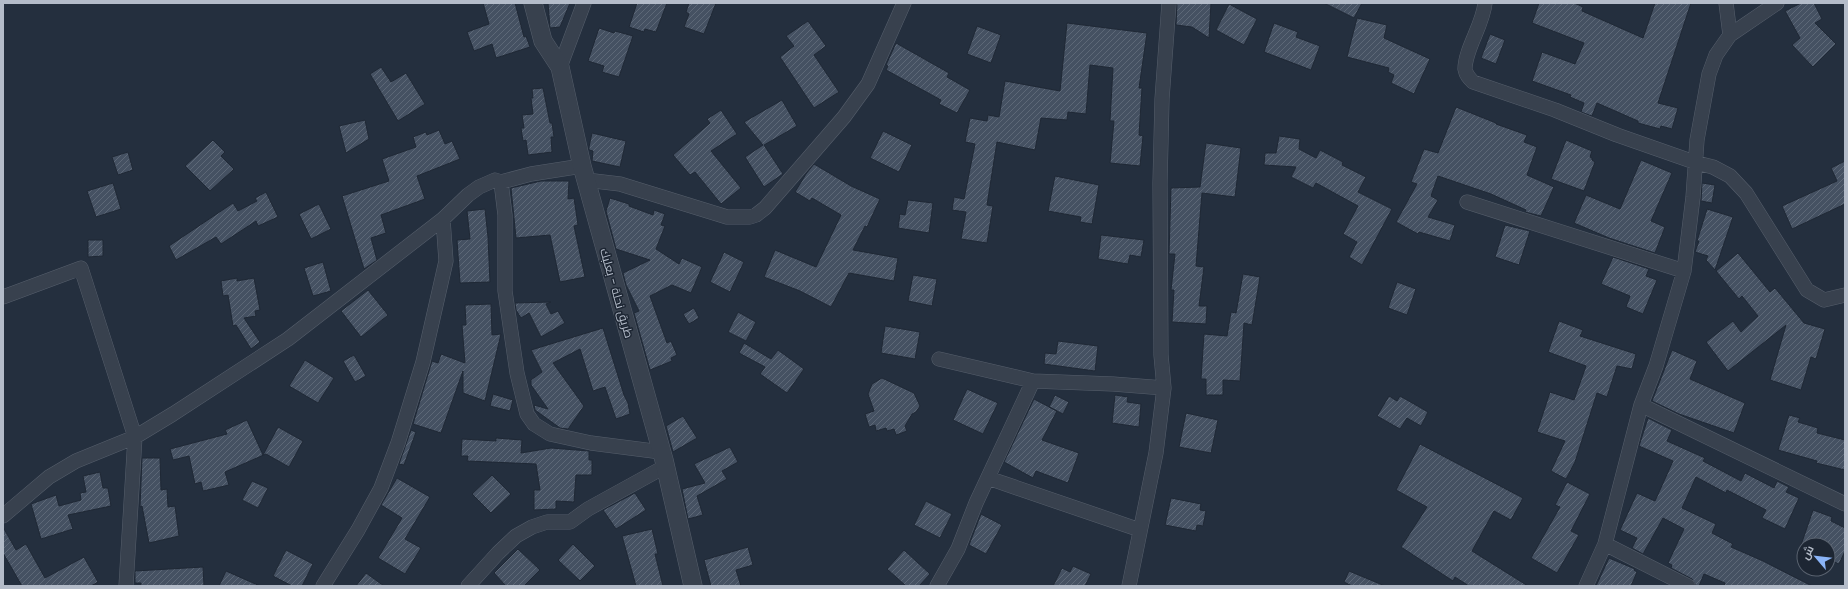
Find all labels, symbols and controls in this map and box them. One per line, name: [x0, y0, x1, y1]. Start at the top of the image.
street label: طريق نحلة - بعلبك: [596, 246, 638, 340]
north arrow: [1796, 537, 1836, 577]
text: ش: [1797, 542, 1818, 562]

